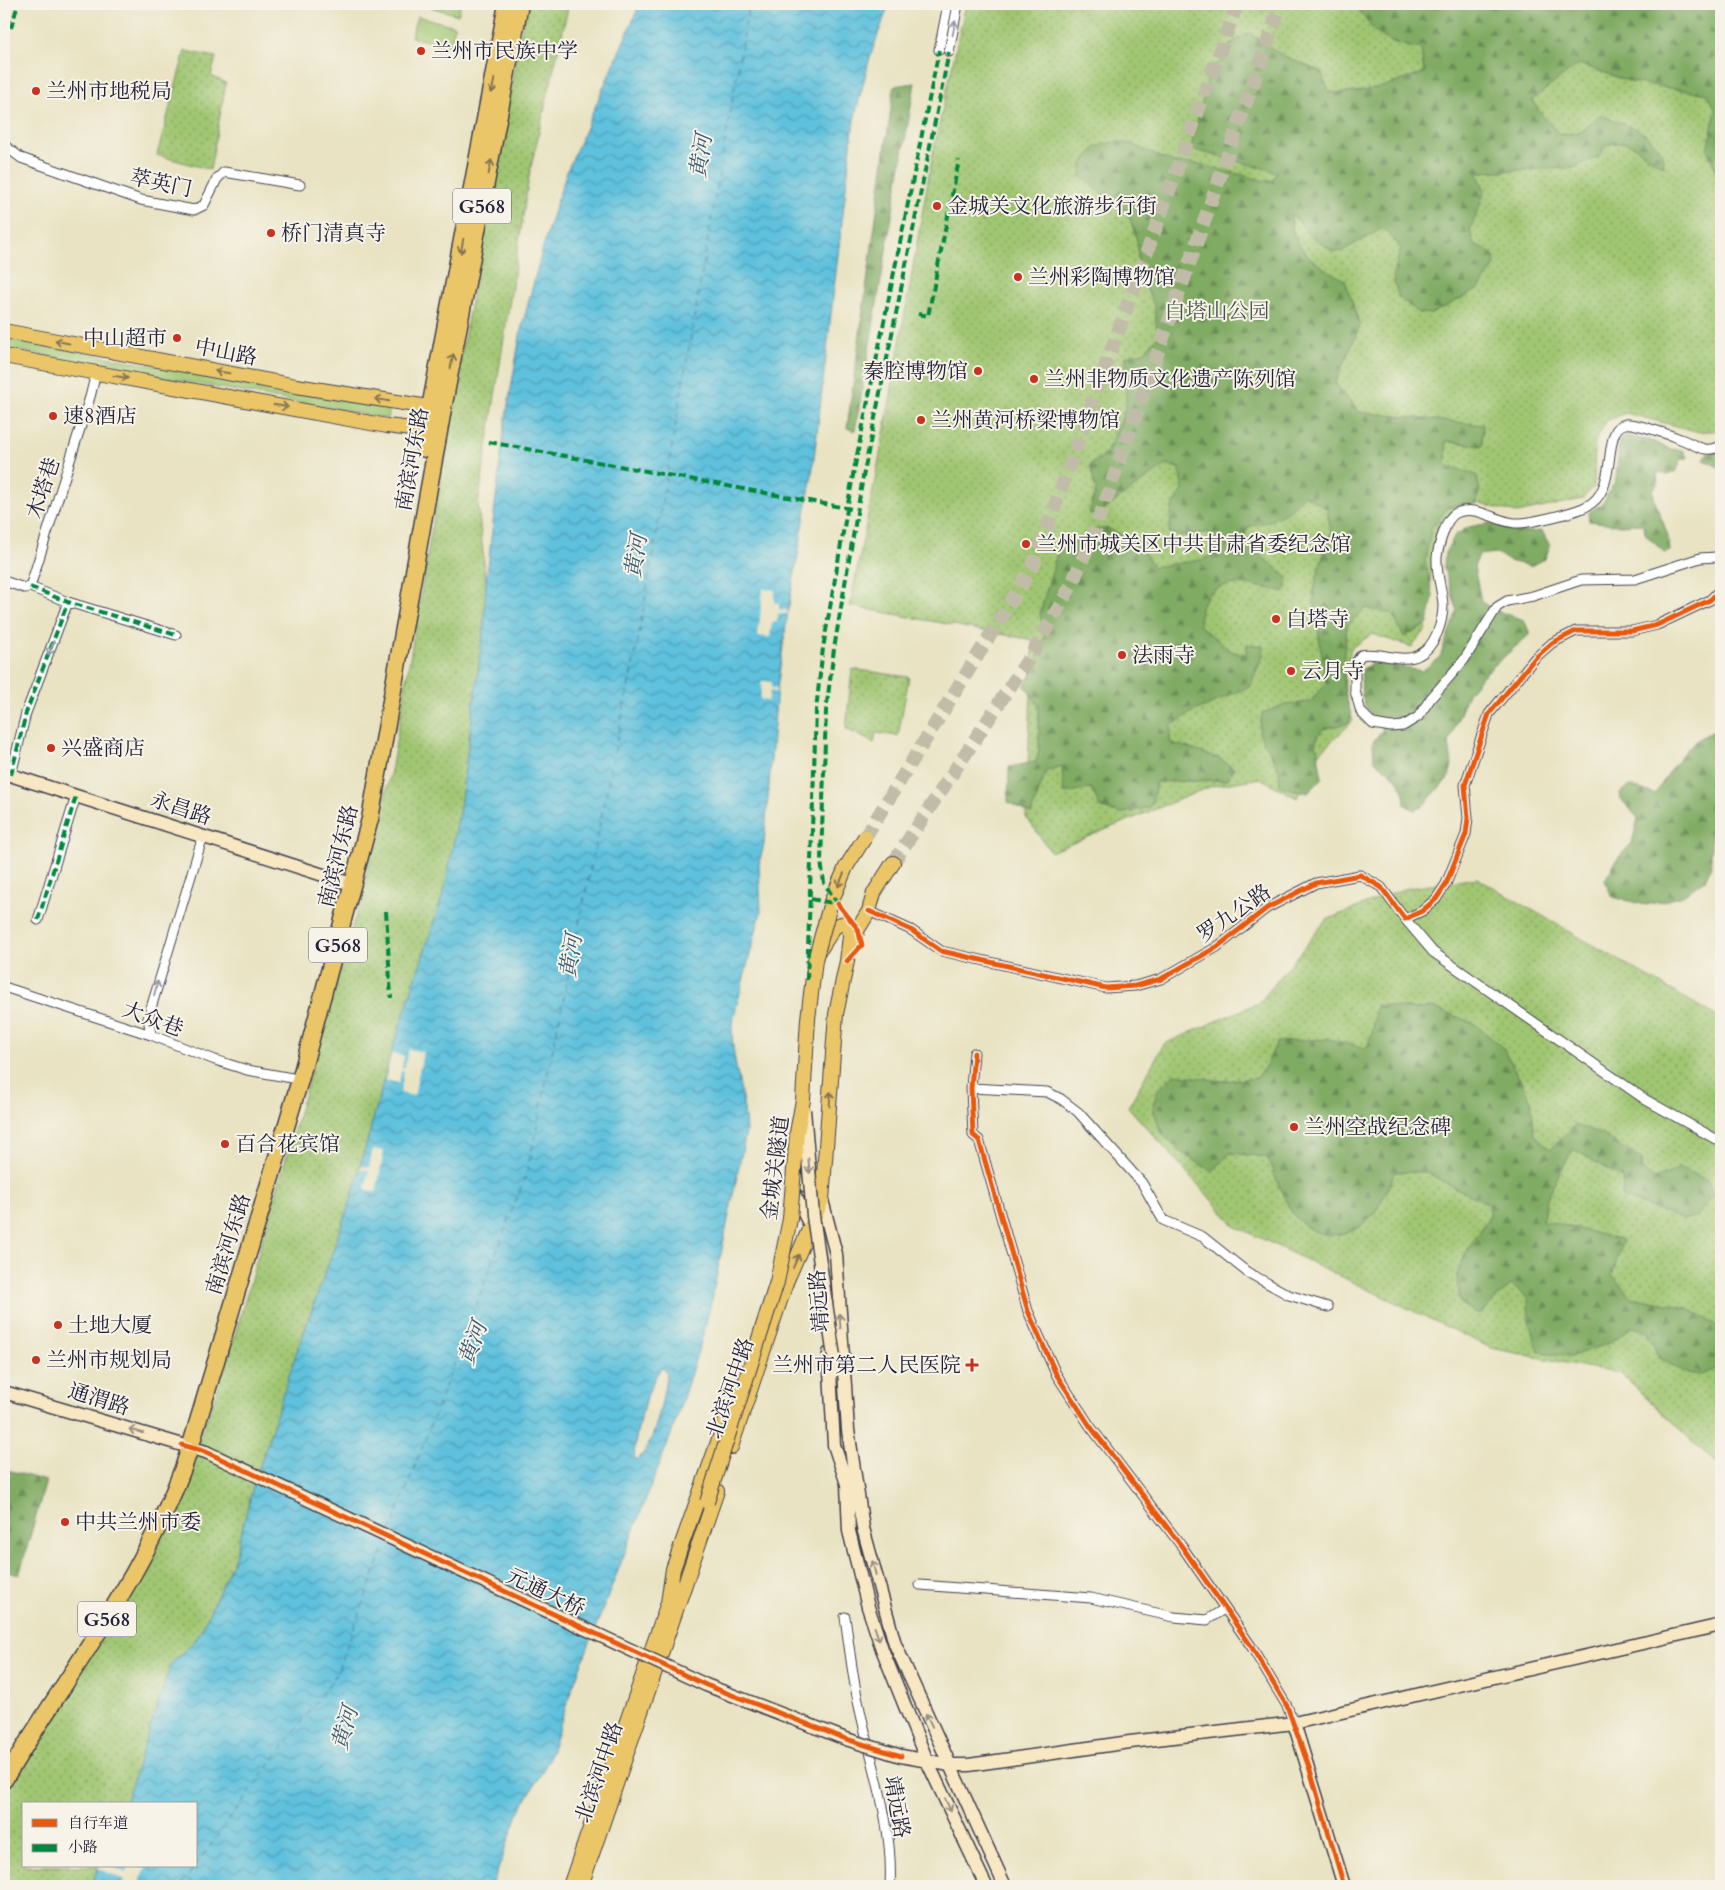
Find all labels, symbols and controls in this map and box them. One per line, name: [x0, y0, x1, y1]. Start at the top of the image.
one-way arrow: [949, 20, 959, 36]
place label: 兰州市民族中学: [431, 37, 578, 66]
marker: 兰州市民族中学: [415, 45, 427, 57]
place label: 兰州市地税局: [46, 77, 172, 106]
one-way arrow: [487, 78, 497, 94]
marker: 兰州市地税局: [30, 85, 42, 97]
water label: 黄河: [683, 128, 720, 180]
one-way arrow: [485, 160, 495, 176]
street label: 萃英门: [127, 163, 195, 204]
road number: G568: [453, 188, 511, 224]
place label: 金城关文化旅游步行街: [947, 192, 1157, 221]
marker: 金城关文化旅游步行街: [931, 200, 943, 212]
place label: 桥门清真寺: [281, 219, 386, 248]
marker: 桥门清真寺: [265, 227, 277, 239]
one-way arrow: [456, 237, 466, 253]
place label: 兰州彩陶博物馆: [1028, 263, 1175, 292]
marker: 兰州彩陶博物馆: [1012, 271, 1024, 283]
park label: 白塔山公园: [1165, 297, 1270, 326]
place label: 中山超市: [83, 324, 167, 353]
marker: 中山超市: [171, 332, 183, 344]
street label: 中山路: [192, 332, 260, 373]
one-way arrow: [55, 337, 71, 346]
one-way arrow: [448, 353, 457, 369]
place label: 秦腔博物馆: [863, 357, 968, 386]
marker: 秦腔博物馆: [972, 365, 984, 377]
place label: 兰州非物质文化遗产陈列馆: [1044, 365, 1296, 394]
one-way arrow: [214, 366, 230, 376]
one-way arrow: [112, 373, 128, 383]
marker: 兰州非物质文化遗产陈列馆: [1028, 373, 1040, 385]
one-way arrow: [374, 394, 390, 404]
place label: 速8酒店: [63, 402, 137, 431]
one-way arrow: [272, 402, 288, 412]
street label: 南滨河东路: [389, 405, 436, 513]
place label: 兰州黄河桥梁博物馆: [931, 406, 1120, 435]
marker: 速8酒店: [47, 410, 59, 422]
marker: 兰州黄河桥梁博物馆: [915, 414, 927, 426]
street label: 木塔巷: [20, 454, 67, 523]
water label: 黄河: [618, 528, 655, 580]
place label: 兰州市城关区中共甘肃省委纪念馆: [1036, 530, 1351, 559]
marker: 兰州市城关区中共甘肃省委纪念馆: [1020, 538, 1032, 550]
place label: 白塔寺: [1286, 605, 1349, 634]
marker: 白塔寺: [1270, 613, 1282, 625]
one-way arrow: [46, 639, 55, 655]
place label: 法雨寺: [1132, 641, 1195, 670]
marker: 法雨寺: [1116, 649, 1128, 661]
place label: 云月寺: [1301, 657, 1364, 686]
marker: 云月寺: [1285, 665, 1297, 677]
place label: 兴盛商店: [61, 734, 145, 763]
marker: 兴盛商店: [45, 742, 57, 754]
street label: 永昌路: [146, 785, 215, 832]
street label: 南滨河东路: [312, 802, 365, 911]
one-way arrow: [836, 872, 845, 887]
street label: 罗九公路: [1192, 877, 1277, 949]
road number: G568: [309, 928, 367, 962]
water label: 黄河: [553, 928, 590, 980]
one-way arrow: [152, 980, 161, 996]
street label: 大众巷: [118, 995, 187, 1044]
one-way arrow: [825, 1091, 834, 1107]
place label: 兰州空战纪念碑: [1304, 1113, 1451, 1142]
street label: 金城关隧道: [755, 1114, 796, 1222]
marker: 兰州空战纪念碑: [1288, 1121, 1300, 1133]
place label: 百合花宾馆: [235, 1130, 340, 1159]
marker: 百合花宾馆: [219, 1138, 231, 1150]
one-way arrow: [804, 1158, 813, 1174]
street label: 南滨河东路: [199, 1190, 258, 1299]
one-way arrow: [791, 1254, 801, 1269]
street label: 靖远路: [803, 1269, 836, 1333]
place label: 土地大厦: [68, 1311, 152, 1340]
one-way arrow: [835, 1313, 845, 1329]
water label: 黄河: [451, 1314, 496, 1369]
marker: 土地大厦: [52, 1319, 64, 1331]
street label: 北滨河中路: [700, 1334, 761, 1443]
place label: 兰州市规划局: [46, 1346, 172, 1375]
place label: 兰州市第二人民医院: [772, 1351, 961, 1380]
marker: 兰州市规划局: [30, 1354, 42, 1366]
marker: 兰州市第二人民医院: [965, 1358, 979, 1372]
street label: 通渭路: [64, 1376, 133, 1423]
one-way arrow: [128, 1425, 144, 1435]
place label: 中共兰州市委: [75, 1508, 201, 1537]
marker: 中共兰州市委: [59, 1516, 71, 1528]
one-way arrow: [869, 1561, 878, 1577]
street label: 元通大桥: [502, 1562, 590, 1623]
road number: G568: [78, 1602, 136, 1636]
one-way arrow: [873, 1626, 882, 1641]
water label: 黄河: [324, 1699, 367, 1754]
one-way arrow: [924, 1713, 934, 1728]
street label: 北滨河中路: [569, 1718, 630, 1827]
street label: 靖远路: [877, 1774, 916, 1841]
one-way arrow: [944, 1797, 953, 1812]
legend: [22, 1802, 198, 1868]
text: 自行车道: [68, 1813, 128, 1833]
text: 小路: [68, 1837, 98, 1857]

